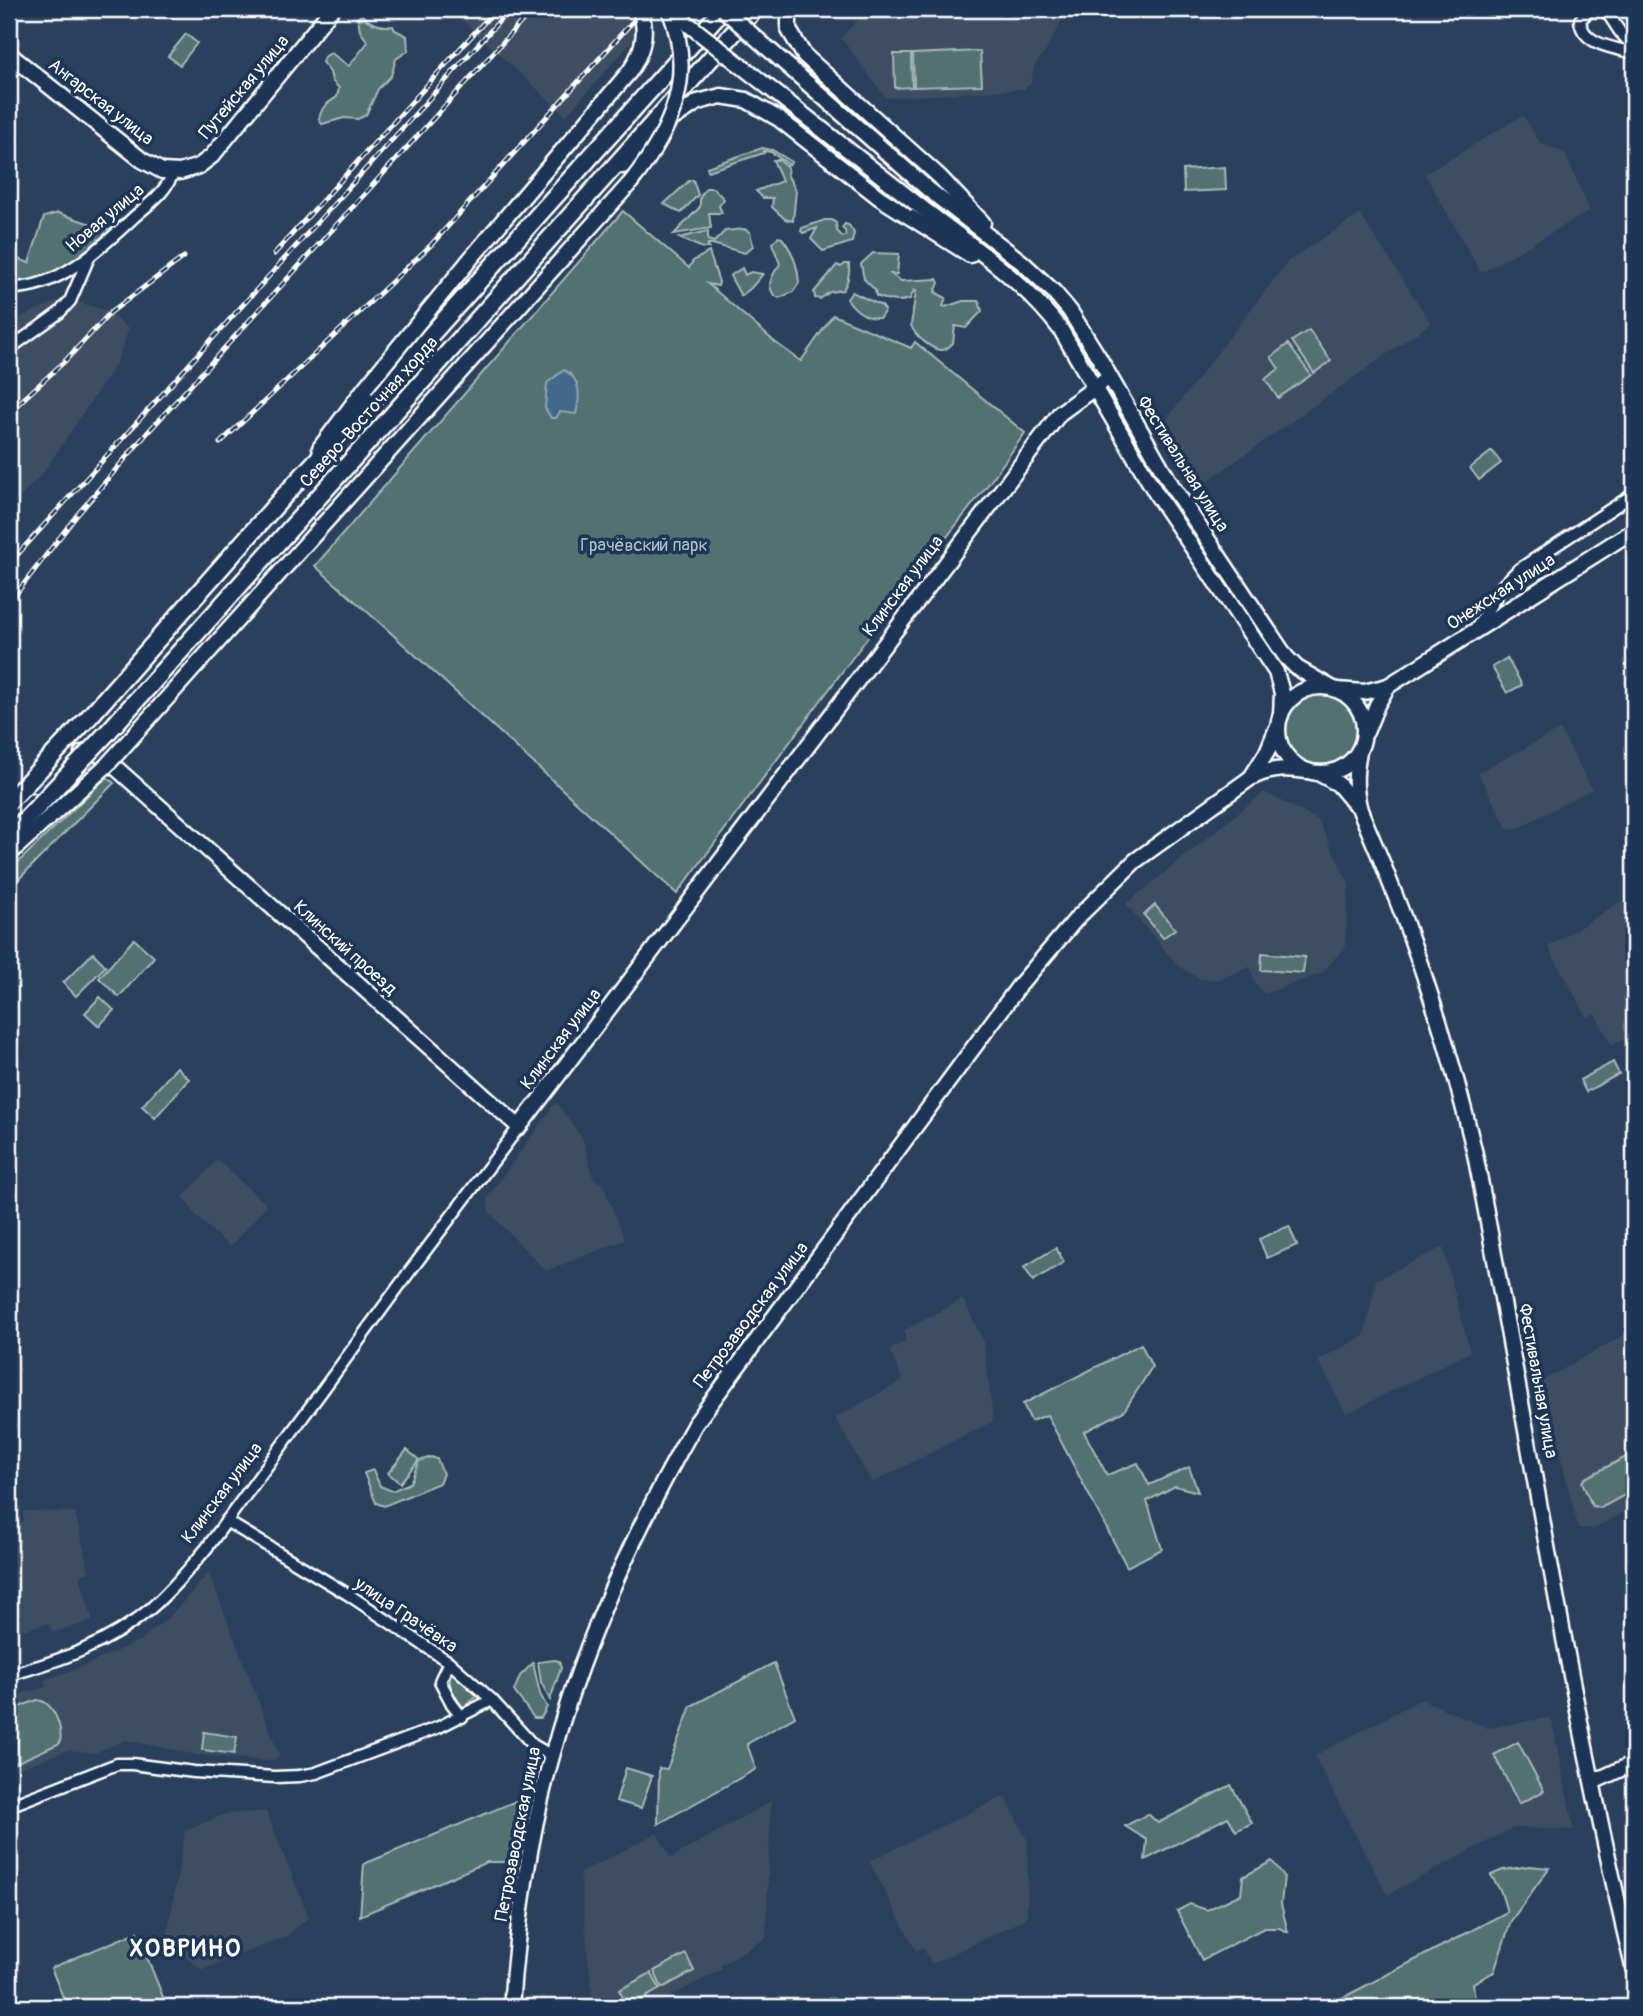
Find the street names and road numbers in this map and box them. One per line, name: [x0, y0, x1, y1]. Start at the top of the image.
street label: Путейская улица: [194, 30, 294, 144]
street label: Ангарская улица: [44, 54, 158, 150]
street label: Новая улица: [61, 179, 149, 257]
street label: Северо-Восточная хорда: [295, 331, 443, 493]
street label: Фестивальная улица: [1132, 392, 1234, 536]
street label: Клинская улица: [857, 531, 949, 641]
street label: Онежская улица: [1442, 548, 1560, 636]
street label: Клинский проезд: [288, 895, 402, 1001]
street label: Клинская улица: [515, 984, 607, 1094]
street label: Петрозаводская улица: [688, 1237, 814, 1393]
street label: Фестивальная улица: [1513, 1302, 1563, 1460]
street label: Клинская улица: [176, 1438, 268, 1548]
street label: улица Грачёвка: [349, 1571, 462, 1658]
street label: Петрозаводская улица: [490, 1745, 546, 1923]

